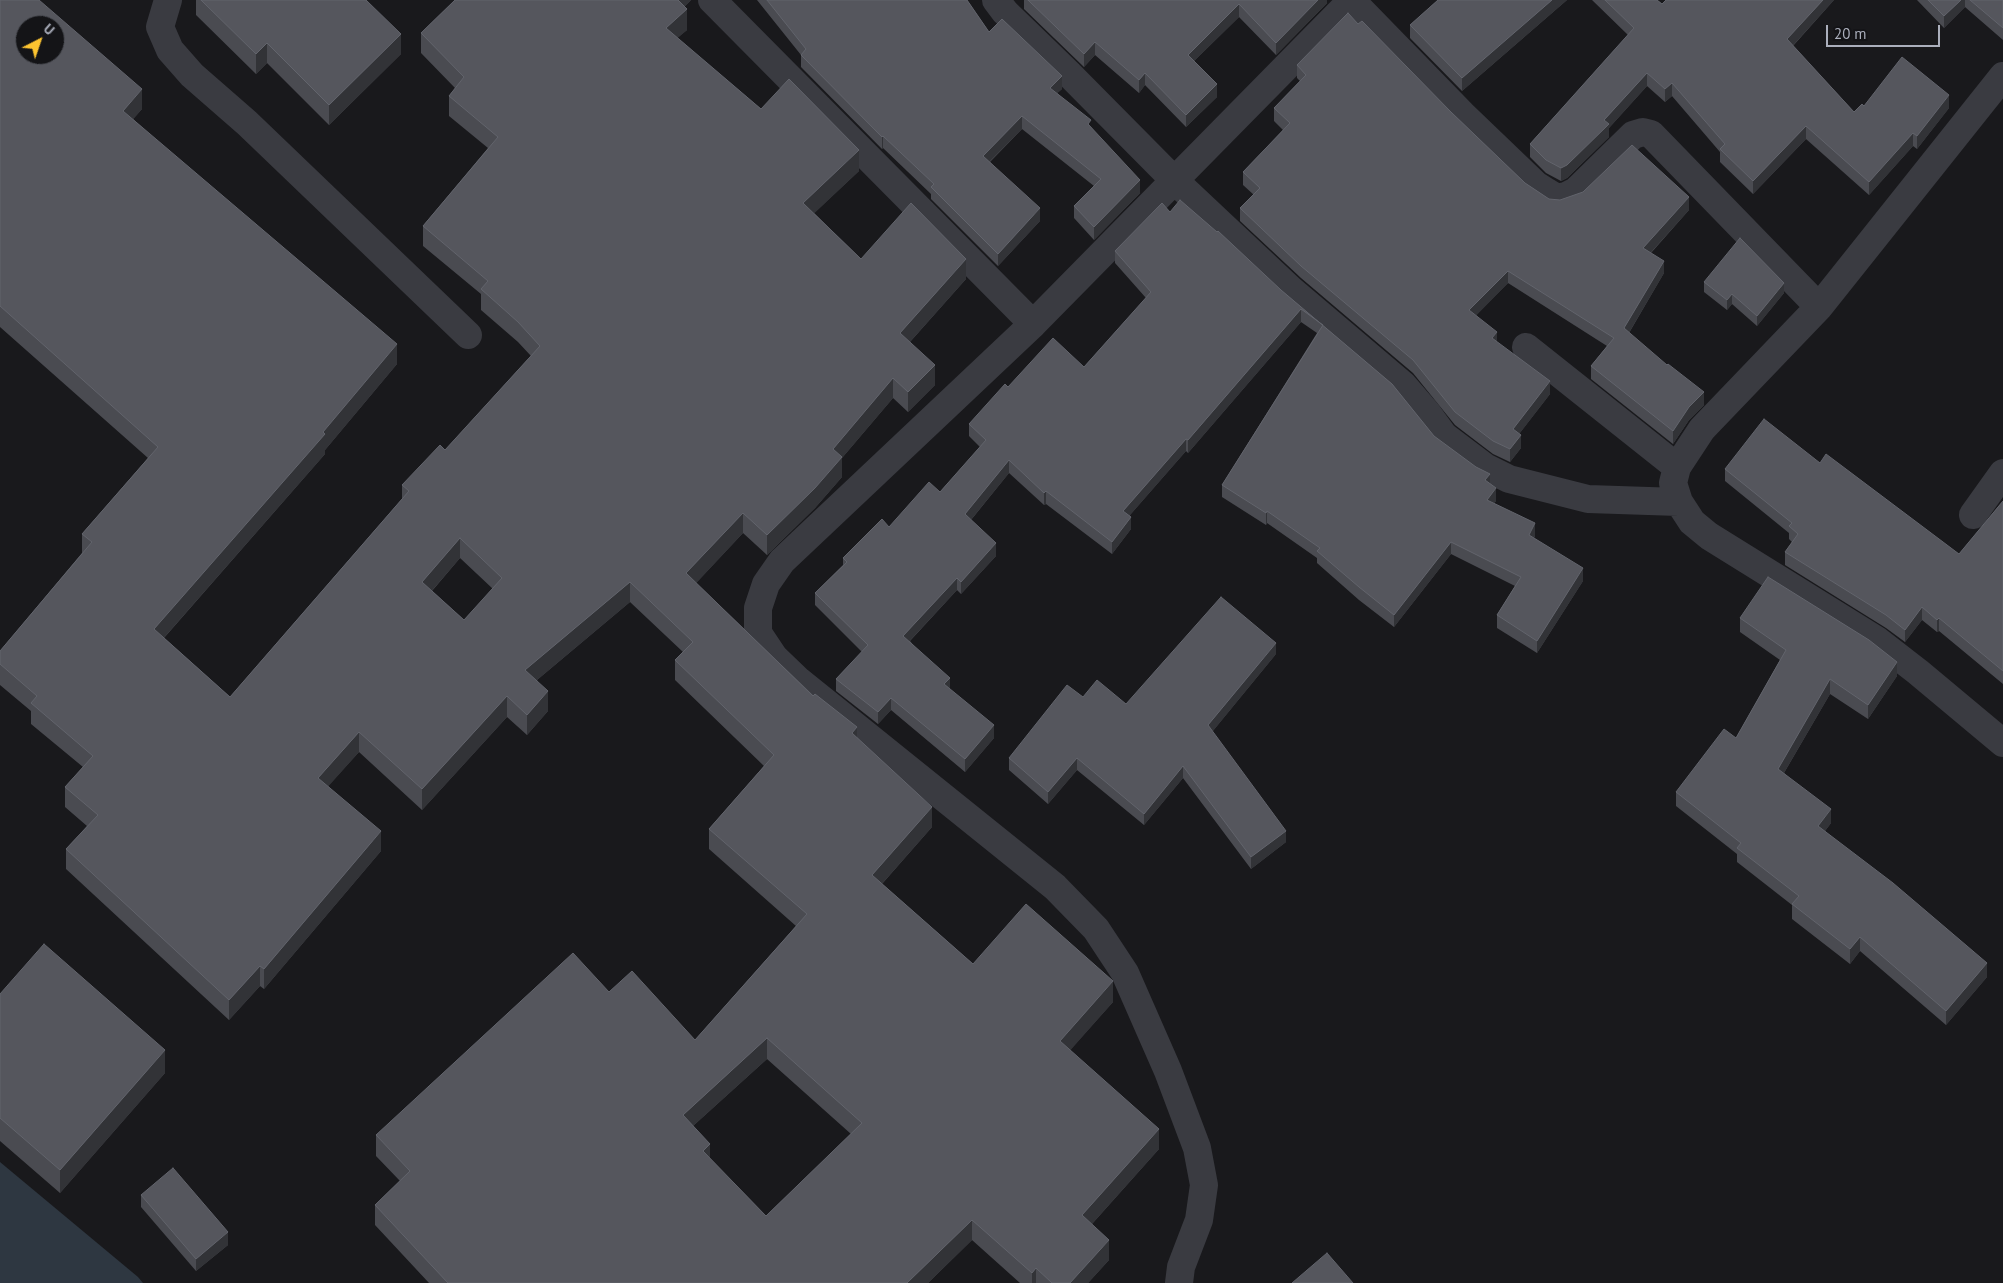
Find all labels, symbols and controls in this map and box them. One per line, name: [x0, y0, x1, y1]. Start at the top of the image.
north arrow: [15, 15, 65, 65]
scale bar: [1828, 15, 1942, 47]
text: U: [40, 20, 58, 39]
text: 20 m: [1834, 24, 1867, 43]

